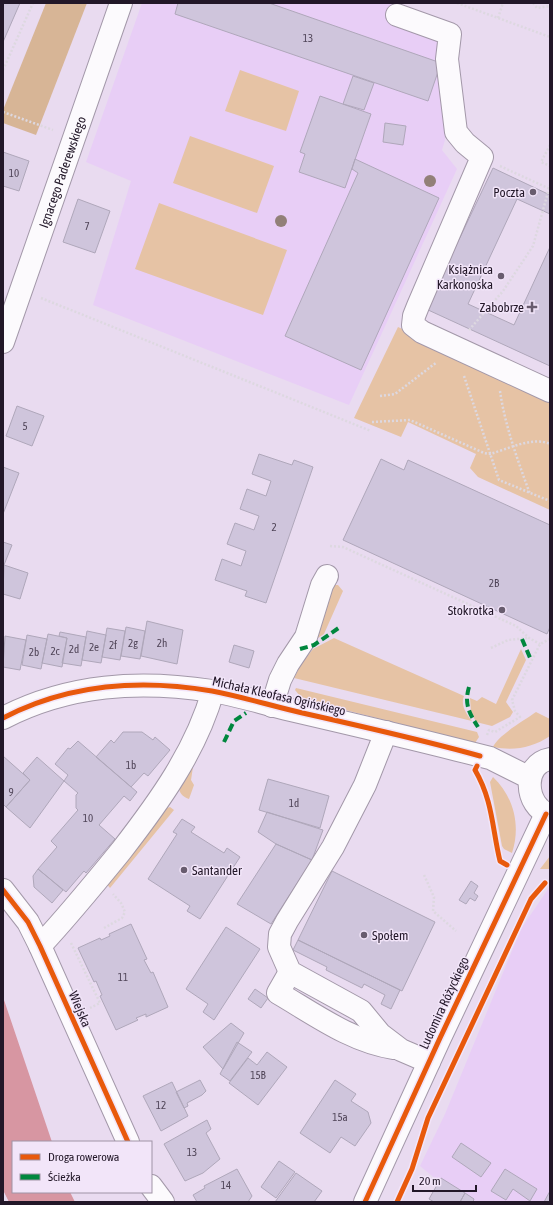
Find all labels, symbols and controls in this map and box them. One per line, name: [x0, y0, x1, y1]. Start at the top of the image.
house number: 13: [303, 32, 313, 44]
street label: Ignacego Paderewskiego: [36, 114, 89, 230]
house number: 10: [9, 167, 19, 179]
place label: Poczta: [493, 185, 525, 200]
marker: Poczta: [528, 187, 538, 197]
house number: 7: [84, 220, 90, 232]
place label: Książnica Karkonoska: [437, 262, 493, 292]
marker: Książnica Karkonoska: [496, 271, 506, 281]
place label: Zabobrze: [479, 300, 524, 315]
marker: Zabobrze: [527, 302, 537, 312]
house number: 5: [22, 420, 28, 432]
house number: 2: [271, 521, 277, 533]
house number: 2B: [489, 577, 500, 589]
place label: Stokrotka: [448, 603, 494, 618]
marker: Stokrotka: [497, 605, 507, 615]
house number: 2g: [128, 637, 138, 649]
house number: 2h: [157, 637, 167, 649]
house number: 2f: [109, 639, 117, 651]
house number: 2e: [89, 641, 99, 653]
house number: 2d: [69, 643, 79, 655]
house number: 2c: [50, 645, 61, 657]
house number: 2b: [29, 646, 39, 658]
street label: Michała Kleofasa Ogińskiego: [211, 673, 347, 719]
house number: 1b: [126, 759, 136, 771]
house number: 9: [8, 786, 14, 798]
house number: 1d: [289, 797, 299, 809]
house number: 10: [83, 812, 93, 824]
place label: Santander: [192, 863, 242, 878]
marker: Santander: [179, 865, 189, 875]
place label: Społem: [372, 928, 408, 943]
marker: Społem: [359, 930, 369, 940]
street label: Ludomira Różyckiego: [416, 954, 472, 1052]
house number: 11: [118, 971, 128, 983]
street label: Wiejska: [66, 989, 94, 1029]
house number: 15B: [250, 1069, 267, 1081]
house number: 12: [156, 1099, 166, 1111]
house number: 15a: [332, 1111, 348, 1123]
legend: [12, 1141, 152, 1193]
house number: 13: [187, 1146, 197, 1158]
text: Droga rowerowa: [48, 1150, 119, 1164]
scale bar: [413, 1167, 476, 1193]
text: Ścieżka: [48, 1170, 81, 1184]
text: 20 m: [419, 1174, 441, 1188]
house number: 14: [221, 1179, 231, 1191]

